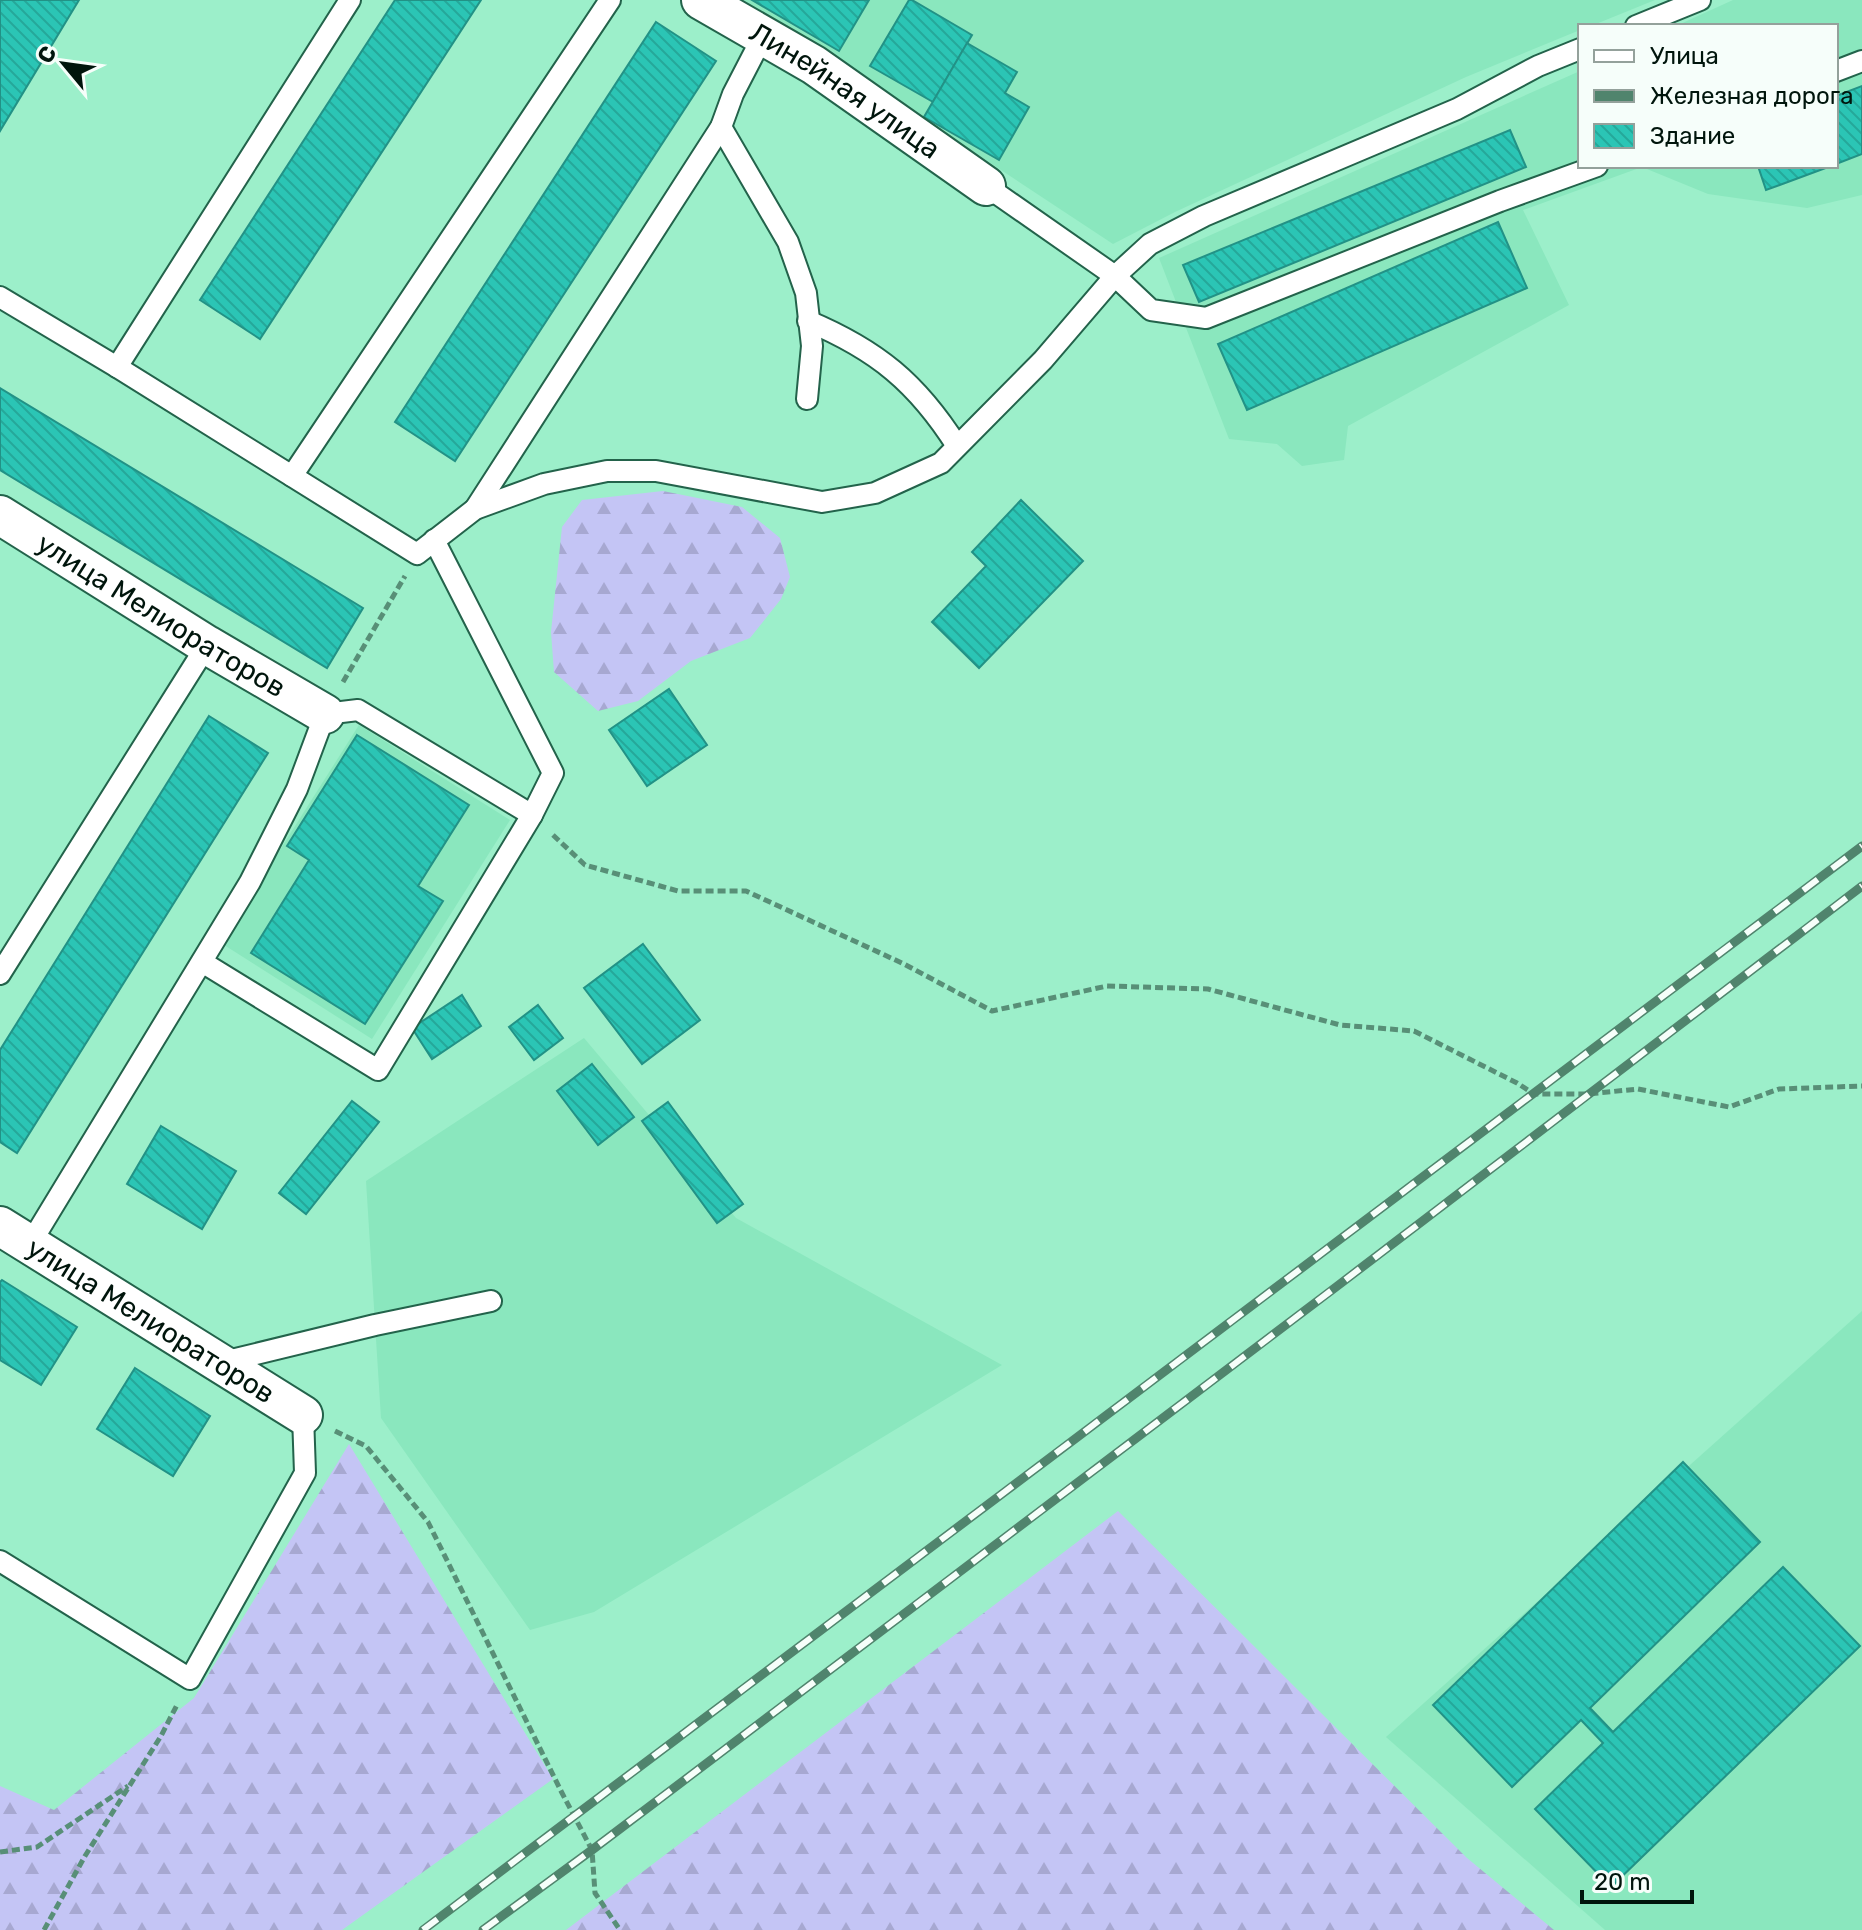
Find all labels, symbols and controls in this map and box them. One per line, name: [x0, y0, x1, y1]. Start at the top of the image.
street label: Линейная улица: [744, 16, 946, 166]
north arrow: [24, 24, 104, 104]
legend: [1578, 24, 1838, 168]
text: С: [31, 41, 62, 68]
text: Улица: [1650, 42, 1719, 70]
text: Железная дорога: [1650, 82, 1853, 110]
text: Здание: [1650, 122, 1735, 150]
street label: улица Мелиораторов: [31, 527, 291, 704]
street label: улица Мелиораторов: [21, 1231, 281, 1410]
scale bar: [1582, 1854, 1692, 1904]
text: 20 m: [1594, 1868, 1651, 1896]

